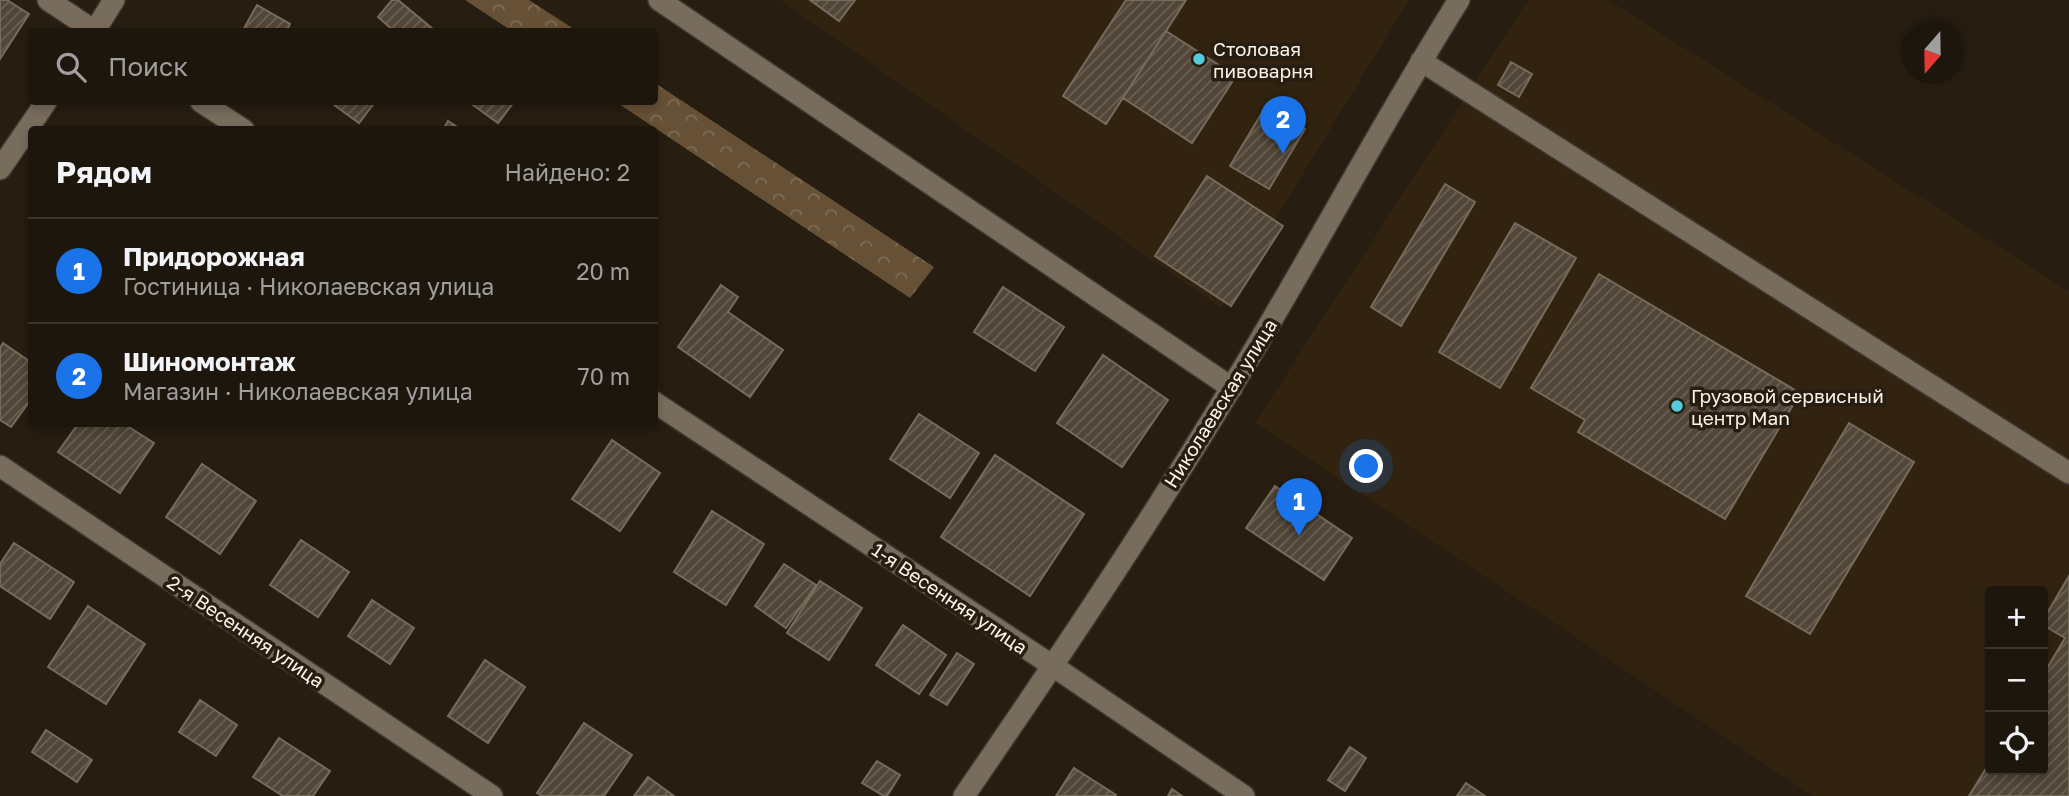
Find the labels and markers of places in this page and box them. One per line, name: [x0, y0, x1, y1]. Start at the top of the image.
place label: Столовая пивоварня: [1213, 37, 1314, 82]
marker: Столовая пивоварня: [1191, 51, 1207, 67]
pin: 2: [1260, 96, 1306, 154]
place label: Грузовой сервисный центр Man: [1691, 384, 1884, 429]
marker: Грузовой сервисный центр Man: [1669, 398, 1685, 414]
pin: 1: [1276, 478, 1322, 536]

